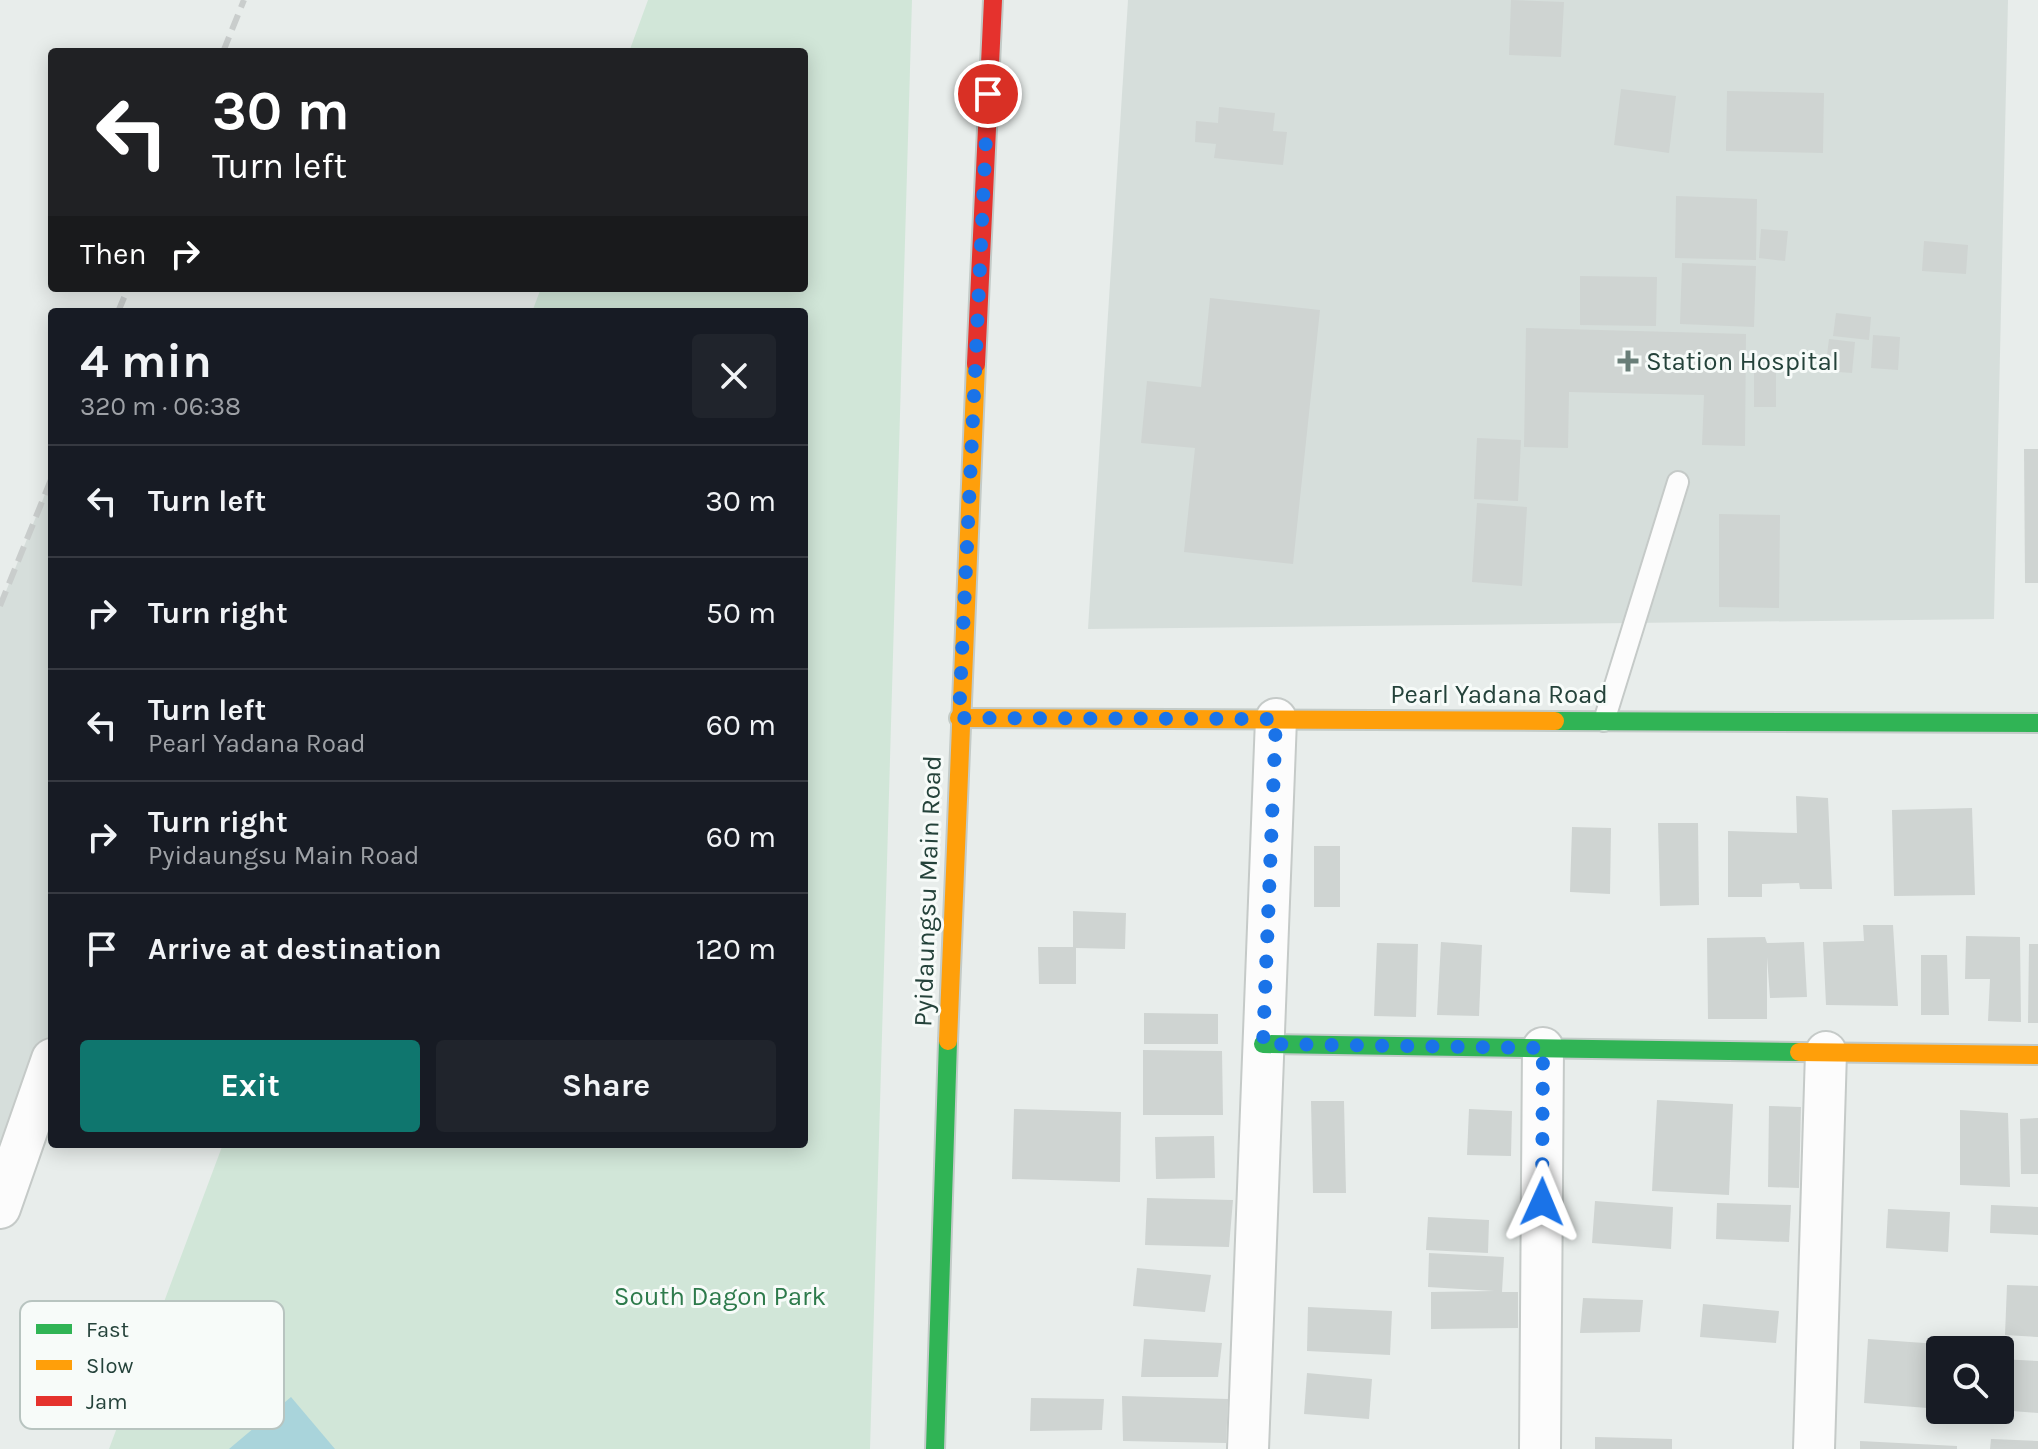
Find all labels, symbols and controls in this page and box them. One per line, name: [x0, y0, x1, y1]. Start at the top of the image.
pin: [954, 60, 1022, 128]
icon: arrive: [966, 72, 1010, 116]
text: 30 m: [212, 78, 350, 143]
icon: left: [80, 80, 184, 184]
text: Turn left: [212, 145, 347, 187]
icon: right: [163, 232, 207, 276]
text: Then: [80, 236, 147, 272]
text: 4 min: [80, 333, 212, 389]
button: close: [692, 334, 776, 418]
place label: Station Hospital: [1646, 346, 1839, 377]
marker: Station Hospital: [1617, 350, 1639, 372]
text: 320 m · 06:38: [80, 391, 241, 422]
icon: left: [80, 479, 124, 523]
text: Turn left: [148, 483, 266, 519]
text: 30 m: [705, 483, 776, 519]
icon: right: [80, 591, 124, 635]
text: Turn right: [148, 595, 288, 631]
text: 50 m: [706, 595, 776, 631]
street label: Pearl Yadana Road: [1390, 679, 1608, 710]
text: Turn left: [148, 692, 266, 728]
icon: left: [80, 703, 124, 747]
text: 60 m: [706, 707, 776, 743]
text: Pearl Yadana Road: [148, 728, 366, 759]
street label: Pyidaungsu Main Road: [907, 755, 948, 1027]
text: Turn right: [148, 804, 288, 840]
icon: right: [80, 815, 124, 859]
text: 60 m: [706, 819, 776, 855]
text: Pyidaungsu Main Road: [148, 840, 419, 871]
icon: arrive: [80, 927, 124, 971]
text: Arrive at destination: [148, 931, 442, 967]
text: 120 m: [696, 931, 776, 967]
button: Exit: [80, 1040, 420, 1132]
button: Share: [436, 1040, 776, 1132]
position arrow: [1500, 1160, 1584, 1244]
park label: South Dagon Park: [614, 1281, 826, 1312]
legend: [20, 1301, 284, 1429]
text: Fast: [86, 1317, 129, 1343]
map controls: [1926, 1336, 2014, 1424]
button: search: [1926, 1336, 2014, 1424]
text: Slow: [86, 1353, 133, 1379]
text: Jam: [86, 1389, 128, 1415]

